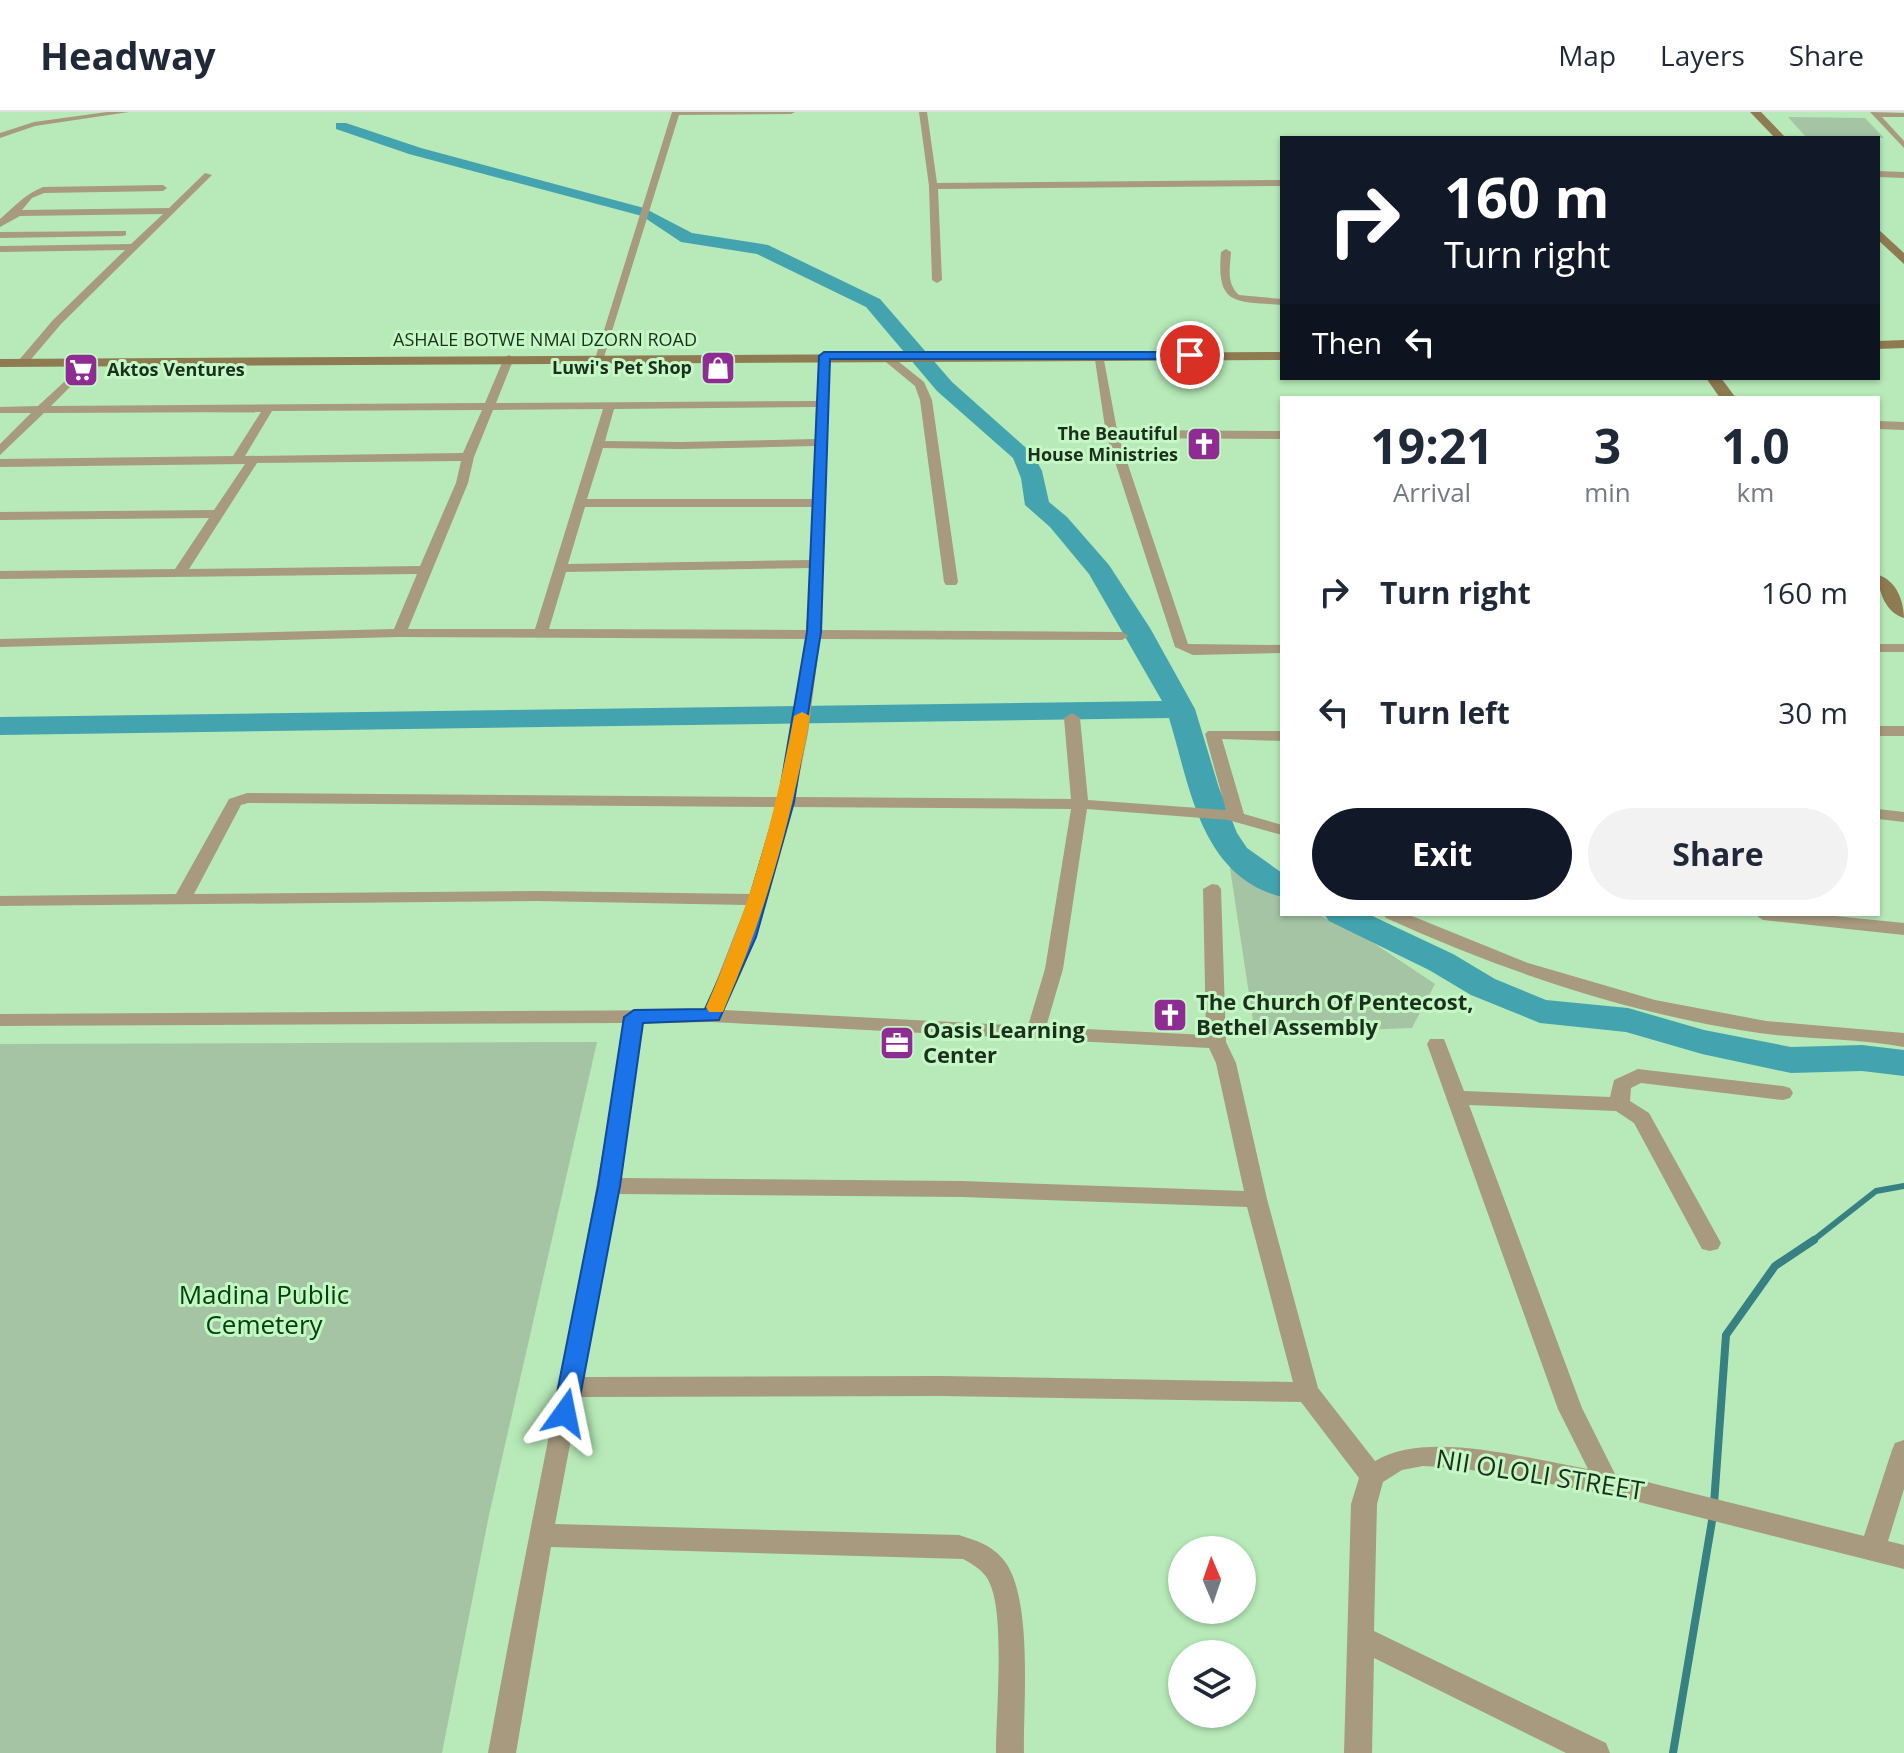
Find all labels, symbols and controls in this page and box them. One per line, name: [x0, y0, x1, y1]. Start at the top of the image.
text: Headway: [40, 29, 216, 81]
text: Map: [1558, 36, 1616, 74]
text: Layers: [1660, 36, 1745, 74]
text: Share: [1789, 36, 1864, 74]
text: 160 m: [1444, 158, 1610, 234]
icon: right: [1312, 168, 1416, 272]
text: Turn right: [1444, 230, 1610, 279]
icon: left: [1398, 320, 1442, 364]
pin: [1156, 321, 1224, 389]
text: Then: [1312, 322, 1382, 363]
street label: ASHALE BOTWE NMAI DZORN ROAD: [393, 327, 697, 351]
icon: arrive: [1168, 333, 1212, 377]
shop icon: Luwi's Pet Shop: [699, 349, 737, 387]
supermarket icon: Aktos Ventures: [62, 351, 100, 389]
place label: Luwi's Pet Shop: [552, 355, 692, 379]
place label: Aktos Ventures: [107, 357, 245, 381]
text: 19:21: [1370, 413, 1494, 478]
text: 3: [1594, 413, 1621, 478]
text: 1.0: [1721, 413, 1790, 478]
place label: The Beautiful House Ministries: [1027, 421, 1178, 466]
church icon: The Beautiful House Ministries: [1185, 425, 1223, 463]
text: Arrival: [1393, 474, 1471, 510]
text: min: [1584, 474, 1631, 510]
text: km: [1736, 474, 1774, 510]
icon: right: [1312, 570, 1356, 614]
text: Turn right: [1380, 572, 1531, 613]
text: 160 m: [1761, 572, 1848, 613]
icon: left: [1312, 690, 1356, 734]
text: Turn left: [1380, 692, 1510, 733]
text: 30 m: [1778, 692, 1848, 733]
button: Exit: [1312, 808, 1572, 900]
button: Share: [1588, 808, 1848, 900]
place label: The Church Of Pentecost, Bethel Assembly: [1196, 986, 1474, 1041]
church icon: The Church Of Pentecost, Bethel Assembly: [1151, 996, 1189, 1034]
place label: Oasis Learning Center: [923, 1014, 1085, 1069]
office icon: Oasis Learning Center: [878, 1024, 916, 1062]
park label: Madina Public Cemetery: [179, 1276, 349, 1342]
position arrow: [523, 1371, 607, 1455]
street label: NII OLOLI STREET: [1433, 1440, 1647, 1508]
north arrow: [1168, 1536, 1256, 1624]
map controls: [1168, 1536, 1256, 1728]
button: layers: [1168, 1640, 1256, 1728]

